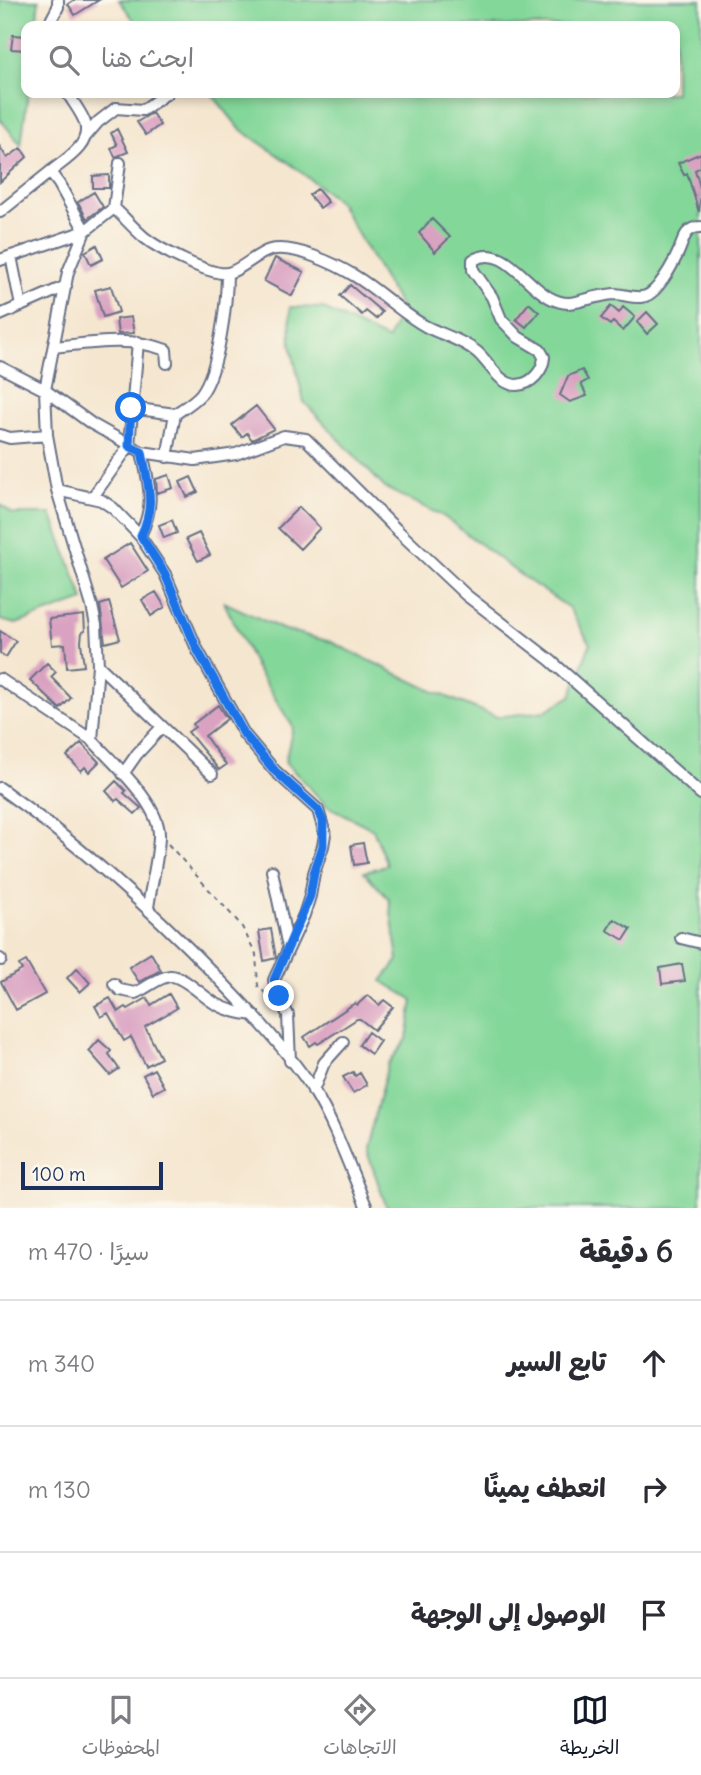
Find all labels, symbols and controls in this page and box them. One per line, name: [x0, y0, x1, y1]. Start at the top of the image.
search box: [21, 21, 680, 98]
icon: search: [45, 41, 83, 79]
text: ابحث هنا: [101, 41, 194, 74]
route start: [115, 392, 146, 423]
route end: [263, 980, 294, 1011]
scale bar: [21, 1159, 163, 1191]
text: 100 m: [32, 1162, 86, 1186]
text: 6 دقيقة: [579, 1232, 673, 1270]
text: سيرًا · 470 m: [28, 1237, 149, 1266]
icon: ahead: [635, 1344, 673, 1382]
text: تابع السير: [507, 1345, 606, 1378]
text: 340 m: [28, 1349, 95, 1378]
icon: right: [635, 1470, 673, 1508]
text: انعطف يمينًا: [484, 1471, 606, 1504]
text: 130 m: [28, 1475, 91, 1504]
icon: arrive: [635, 1596, 673, 1634]
text: الوصول إلى الوجهة: [411, 1597, 606, 1630]
tab: المحفوظات: [82, 1691, 160, 1764]
tab: الاتجاهات: [323, 1691, 397, 1764]
tab: الخريطة: [560, 1691, 619, 1764]

